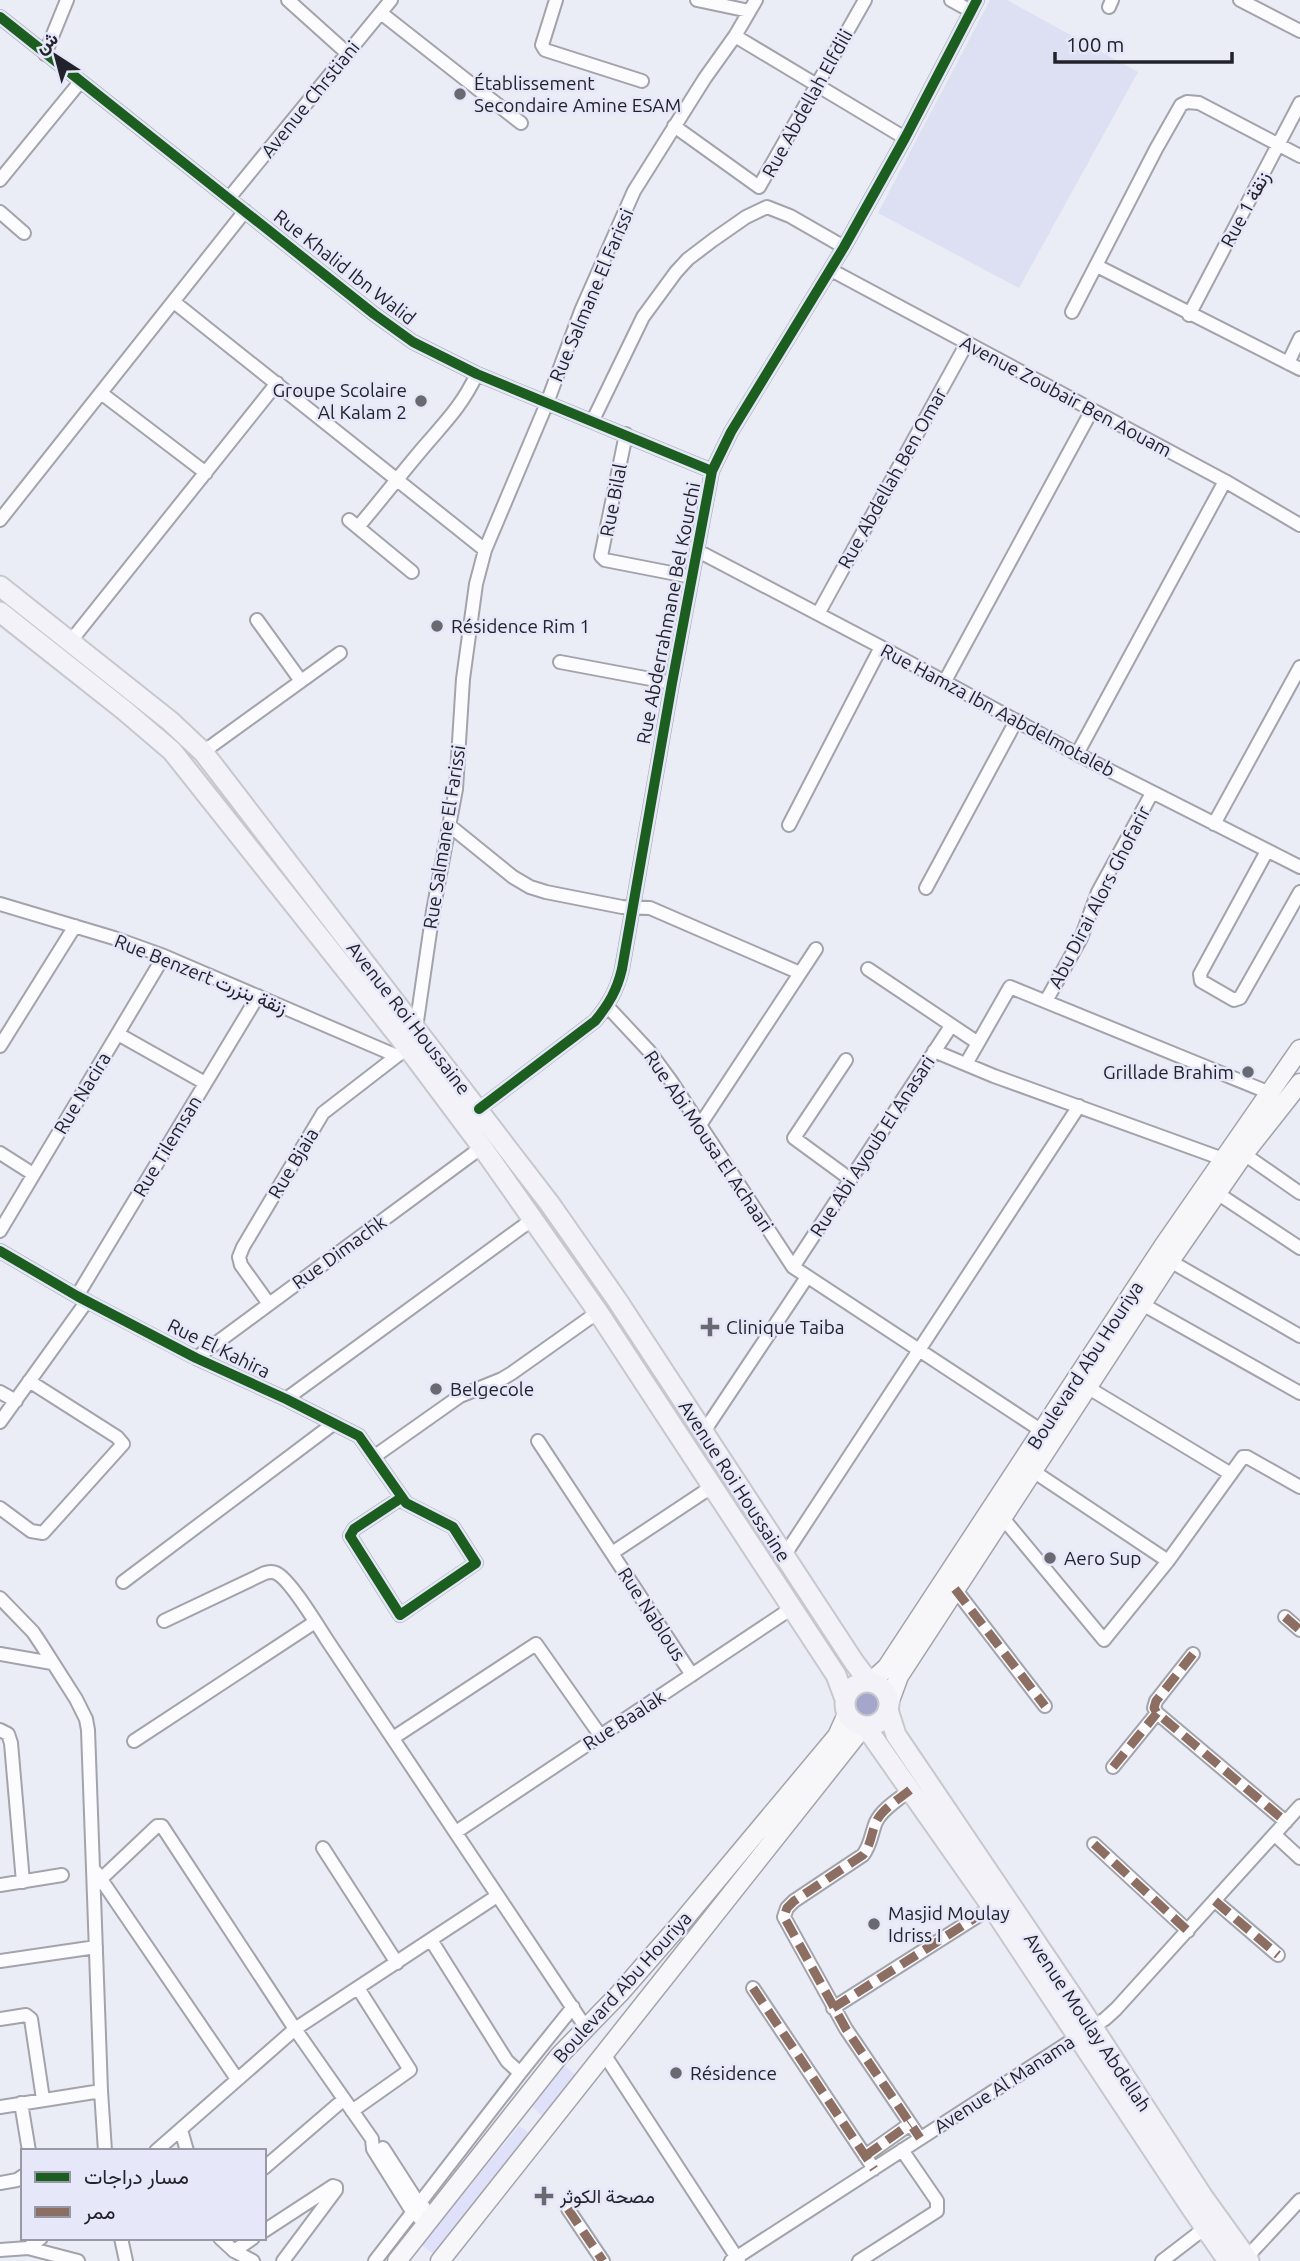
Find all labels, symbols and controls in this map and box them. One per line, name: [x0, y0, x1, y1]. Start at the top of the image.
north arrow: [21, 21, 91, 91]
scale bar: [1055, 21, 1232, 65]
street label: Rue Abdellah Elfdili: [757, 25, 857, 181]
text: ش: [30, 27, 62, 59]
text: 100 m: [1066, 32, 1124, 56]
street label: Avenue Chrstiani: [256, 36, 364, 162]
place label: Établissement Secondaire Amine ESAM: [474, 72, 681, 116]
marker: Établissement Secondaire Amine ESAM: [452, 86, 468, 102]
street label: Rue 1 زنقة: [1216, 167, 1275, 251]
street label: Rue Khalid Ibn Walid: [270, 205, 420, 329]
street label: Rue Salmane El Farissi: [545, 205, 637, 385]
street label: Avenue Zoubair Ben Aouam: [957, 331, 1175, 461]
place label: Groupe Scolaire Al Kalam 2: [272, 379, 407, 423]
street label: Rue Abdellah Ben Omar: [833, 384, 951, 572]
marker: Groupe Scolaire Al Kalam 2: [413, 393, 429, 409]
street label: Rue Bilal: [595, 462, 631, 538]
street label: Rue Abderrahmane Bel Kourchi: [632, 480, 704, 746]
place label: Résidence Rim 1: [451, 615, 590, 637]
marker: Résidence Rim 1: [429, 618, 445, 634]
street label: Rue Hamza Ibn Aabdelmotaleb: [877, 639, 1119, 781]
street label: Rue Salmane El Farissi: [419, 743, 469, 931]
street label: Abu Dirai Alors Ghofarir: [1043, 802, 1155, 992]
street label: Rue Benzert زنقة بنزرت: [111, 929, 290, 1020]
street label: Avenue Roi Houssaine: [343, 937, 475, 1099]
street label: Rue Abi Mousa El Achaari: [640, 1046, 778, 1236]
street label: Rue Nacira: [49, 1048, 115, 1138]
street label: Rue Abi Ayoub El Anasari: [805, 1051, 939, 1241]
place label: Grillade Brahim: [1103, 1061, 1234, 1083]
marker: Grillade Brahim: [1240, 1064, 1256, 1080]
street label: Rue Tilemsan: [128, 1092, 206, 1200]
street label: Rue Bjaia: [263, 1124, 323, 1202]
street label: Rue Dimachk: [288, 1210, 391, 1294]
street label: Boulevard Abu Houriya: [1022, 1277, 1148, 1453]
street label: Rue El Kahira: [164, 1314, 274, 1382]
place label: Clinique Taiba: [726, 1316, 845, 1338]
marker: Clinique Taiba: [700, 1317, 720, 1337]
place label: Belgecole: [450, 1378, 534, 1400]
marker: Belgecole: [428, 1381, 444, 1397]
street label: Avenue Roi Houssaine: [675, 1396, 795, 1566]
place label: Aero Sup: [1064, 1547, 1141, 1569]
marker: Aero Sup: [1042, 1550, 1058, 1566]
street label: Rue Nablous: [614, 1563, 690, 1665]
street label: Rue Baalak: [579, 1685, 670, 1755]
place label: Masjid Moulay Idriss I: [888, 1902, 1010, 1946]
street label: Boulevard Abu Houriya: [548, 1907, 696, 2067]
marker: Masjid Moulay Idriss I: [866, 1916, 882, 1932]
street label: Avenue Moulay Abdellah: [1020, 1928, 1156, 2116]
street label: Avenue Al Manama: [930, 2030, 1078, 2138]
place label: Résidence: [690, 2062, 777, 2084]
marker: Résidence: [668, 2065, 684, 2081]
legend: [21, 2149, 266, 2240]
text: مسار دراجات: [84, 2164, 189, 2190]
place label: مصحة الكوثر: [559, 2185, 655, 2208]
marker: مصحة الكوثر: [534, 2186, 554, 2206]
text: ممر: [83, 2199, 115, 2225]

